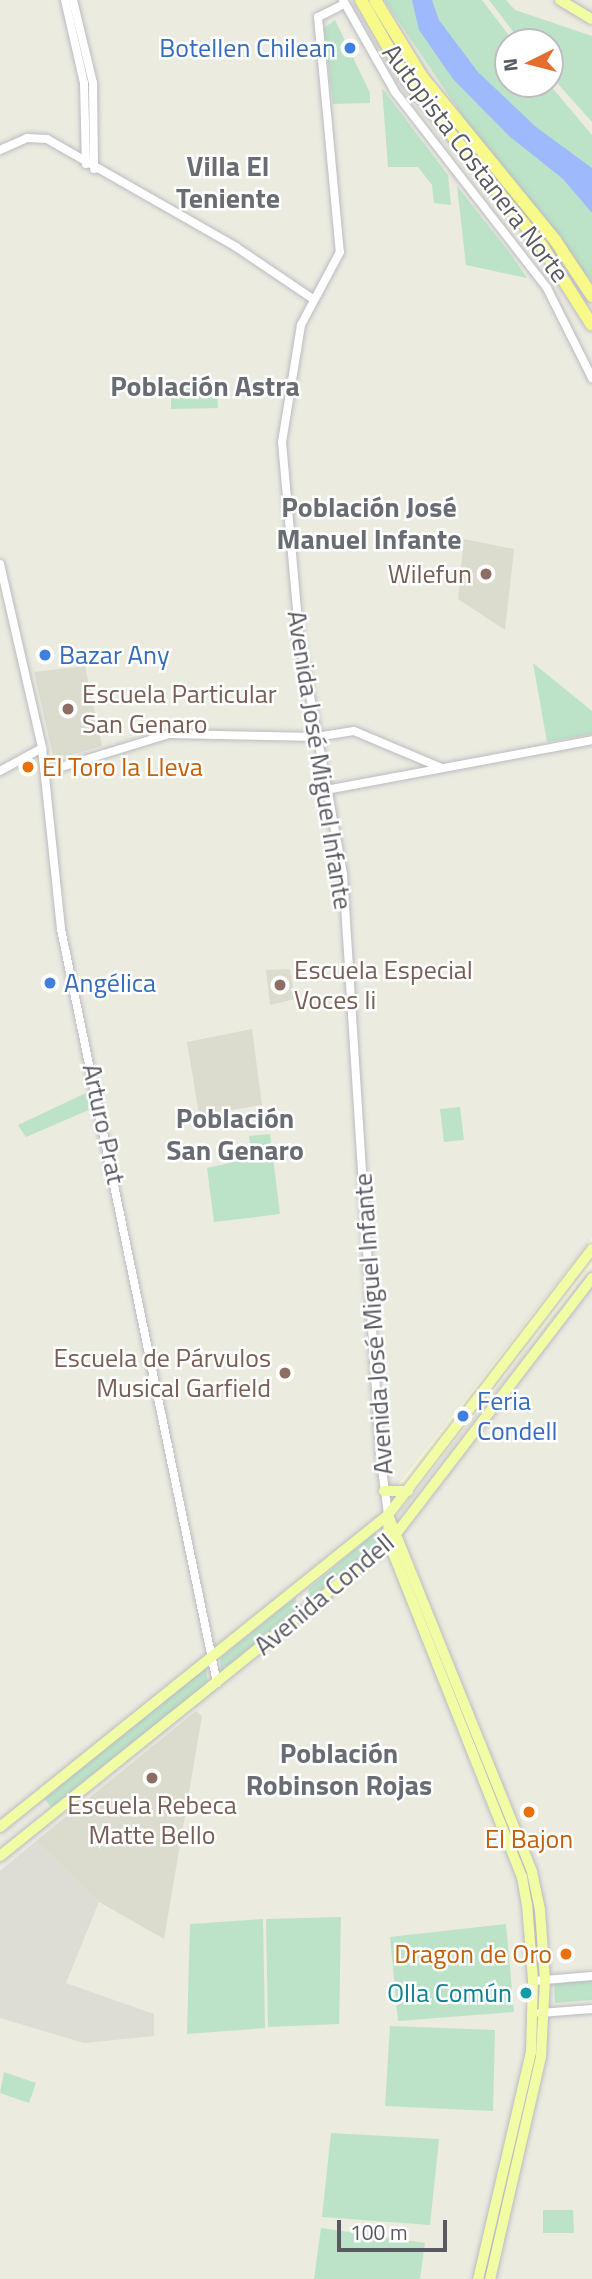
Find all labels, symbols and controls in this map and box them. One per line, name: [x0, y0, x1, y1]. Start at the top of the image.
north arrow: [494, 28, 564, 98]
place label: Botellen Chilean: [159, 32, 336, 64]
street label: Autopista Costanera Norte: [376, 38, 576, 288]
marker: Botellen Chilean: [342, 40, 358, 56]
district label: Villa El Teniente: [176, 149, 280, 215]
district label: Población Astra: [110, 369, 300, 403]
district label: Población José Manuel Infante: [276, 490, 462, 556]
place label: Wilefun: [388, 558, 472, 590]
marker: Wilefun: [478, 566, 494, 582]
street label: Avenida José Miguel Infante: [281, 608, 359, 912]
place label: Bazar Any: [59, 639, 169, 671]
marker: Bazar Any: [37, 647, 53, 663]
place label: Escuela Particular San Genaro: [82, 678, 277, 740]
marker: Escuela Particular San Genaro: [60, 701, 76, 717]
place label: El Toro la Lleva: [42, 751, 203, 783]
marker: El Toro la Lleva: [20, 759, 36, 775]
place label: Escuela Especial Voces Ii: [294, 954, 473, 1016]
place label: Angélica: [64, 967, 156, 999]
marker: Angélica: [42, 975, 58, 991]
marker: Escuela Especial Voces Ii: [272, 977, 288, 993]
street label: Arturo Prat: [76, 1061, 132, 1187]
district label: Población San Genaro: [166, 1101, 304, 1167]
street label: Avenida José Miguel Infante: [347, 1172, 399, 1476]
place label: Escuela de Párvulos Musical Garfield: [53, 1342, 271, 1404]
marker: Escuela de Párvulos Musical Garfield: [277, 1365, 293, 1381]
place label: Feria Condell: [477, 1385, 557, 1446]
marker: Feria Condell: [455, 1408, 471, 1424]
street label: Avenida Condell: [248, 1526, 400, 1662]
district label: Población Robinson Rojas: [246, 1736, 432, 1802]
marker: Escuela Rebeca Matte Bello: [144, 1770, 160, 1786]
place label: Escuela Rebeca Matte Bello: [67, 1789, 237, 1850]
marker: El Bajon: [521, 1804, 537, 1820]
place label: El Bajon: [485, 1823, 573, 1855]
place label: Dragon de Oro: [394, 1938, 552, 1970]
marker: Dragon de Oro: [558, 1946, 574, 1962]
place label: Olla Común: [387, 1977, 512, 2009]
marker: Olla Común: [518, 1985, 534, 2001]
scale bar: [340, 2206, 450, 2250]
text: 100 m: [350, 2216, 407, 2248]

